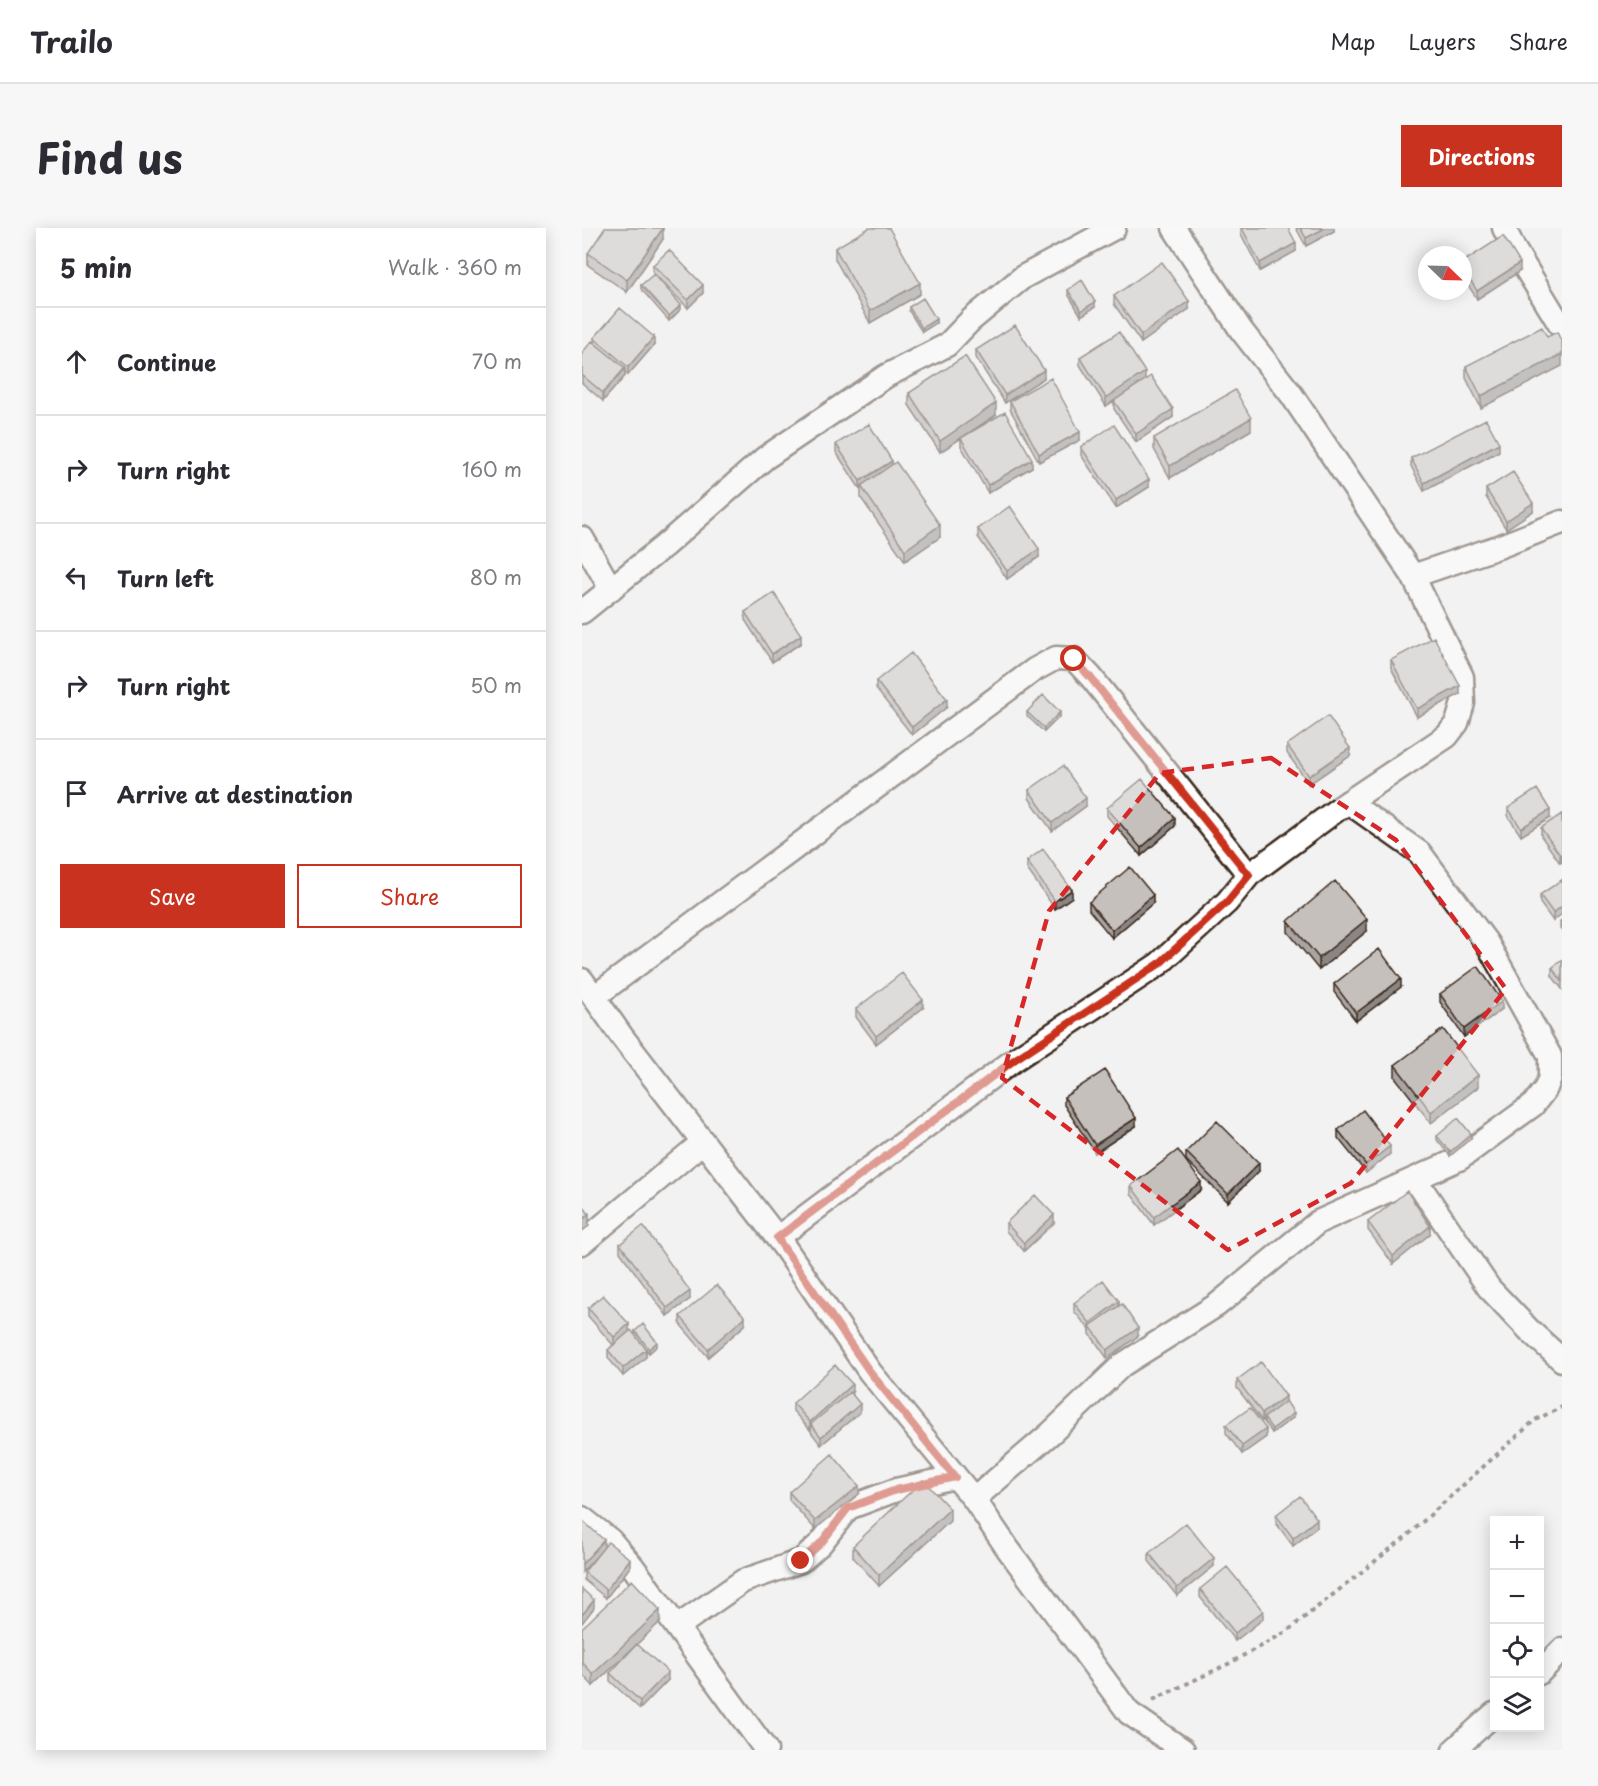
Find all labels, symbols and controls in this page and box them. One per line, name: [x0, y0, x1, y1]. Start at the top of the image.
text: Trailo: [30, 20, 113, 63]
text: Map: [1331, 25, 1375, 57]
text: Layers: [1408, 25, 1476, 57]
text: Share: [1509, 25, 1568, 57]
text: Find us: [36, 125, 183, 188]
button: Directions: [1401, 125, 1562, 187]
north arrow: [1418, 246, 1472, 300]
text: 5 min: [60, 248, 132, 287]
text: Walk · 360 m: [388, 252, 522, 282]
icon: ahead: [60, 345, 93, 378]
text: Continue: [117, 345, 216, 378]
text: 70 m: [472, 346, 522, 376]
icon: right: [60, 453, 93, 486]
text: Turn right: [117, 453, 230, 486]
text: 160 m: [462, 454, 522, 484]
icon: left: [60, 561, 93, 594]
text: Turn left: [117, 561, 214, 594]
text: 80 m: [470, 562, 522, 592]
route start: [1060, 645, 1086, 671]
icon: right: [60, 669, 93, 702]
text: Turn right: [117, 669, 230, 702]
text: 50 m: [470, 670, 522, 700]
icon: arrive: [60, 777, 93, 810]
text: Arrive at destination: [117, 777, 353, 810]
button: Save: [60, 864, 285, 928]
button: Share: [297, 864, 522, 928]
map controls: [1490, 1516, 1544, 1732]
button: +: [1490, 1516, 1544, 1570]
route end: [787, 1547, 813, 1573]
button: −: [1490, 1570, 1544, 1624]
button: locate: [1490, 1624, 1544, 1678]
button: layers: [1490, 1678, 1544, 1732]

